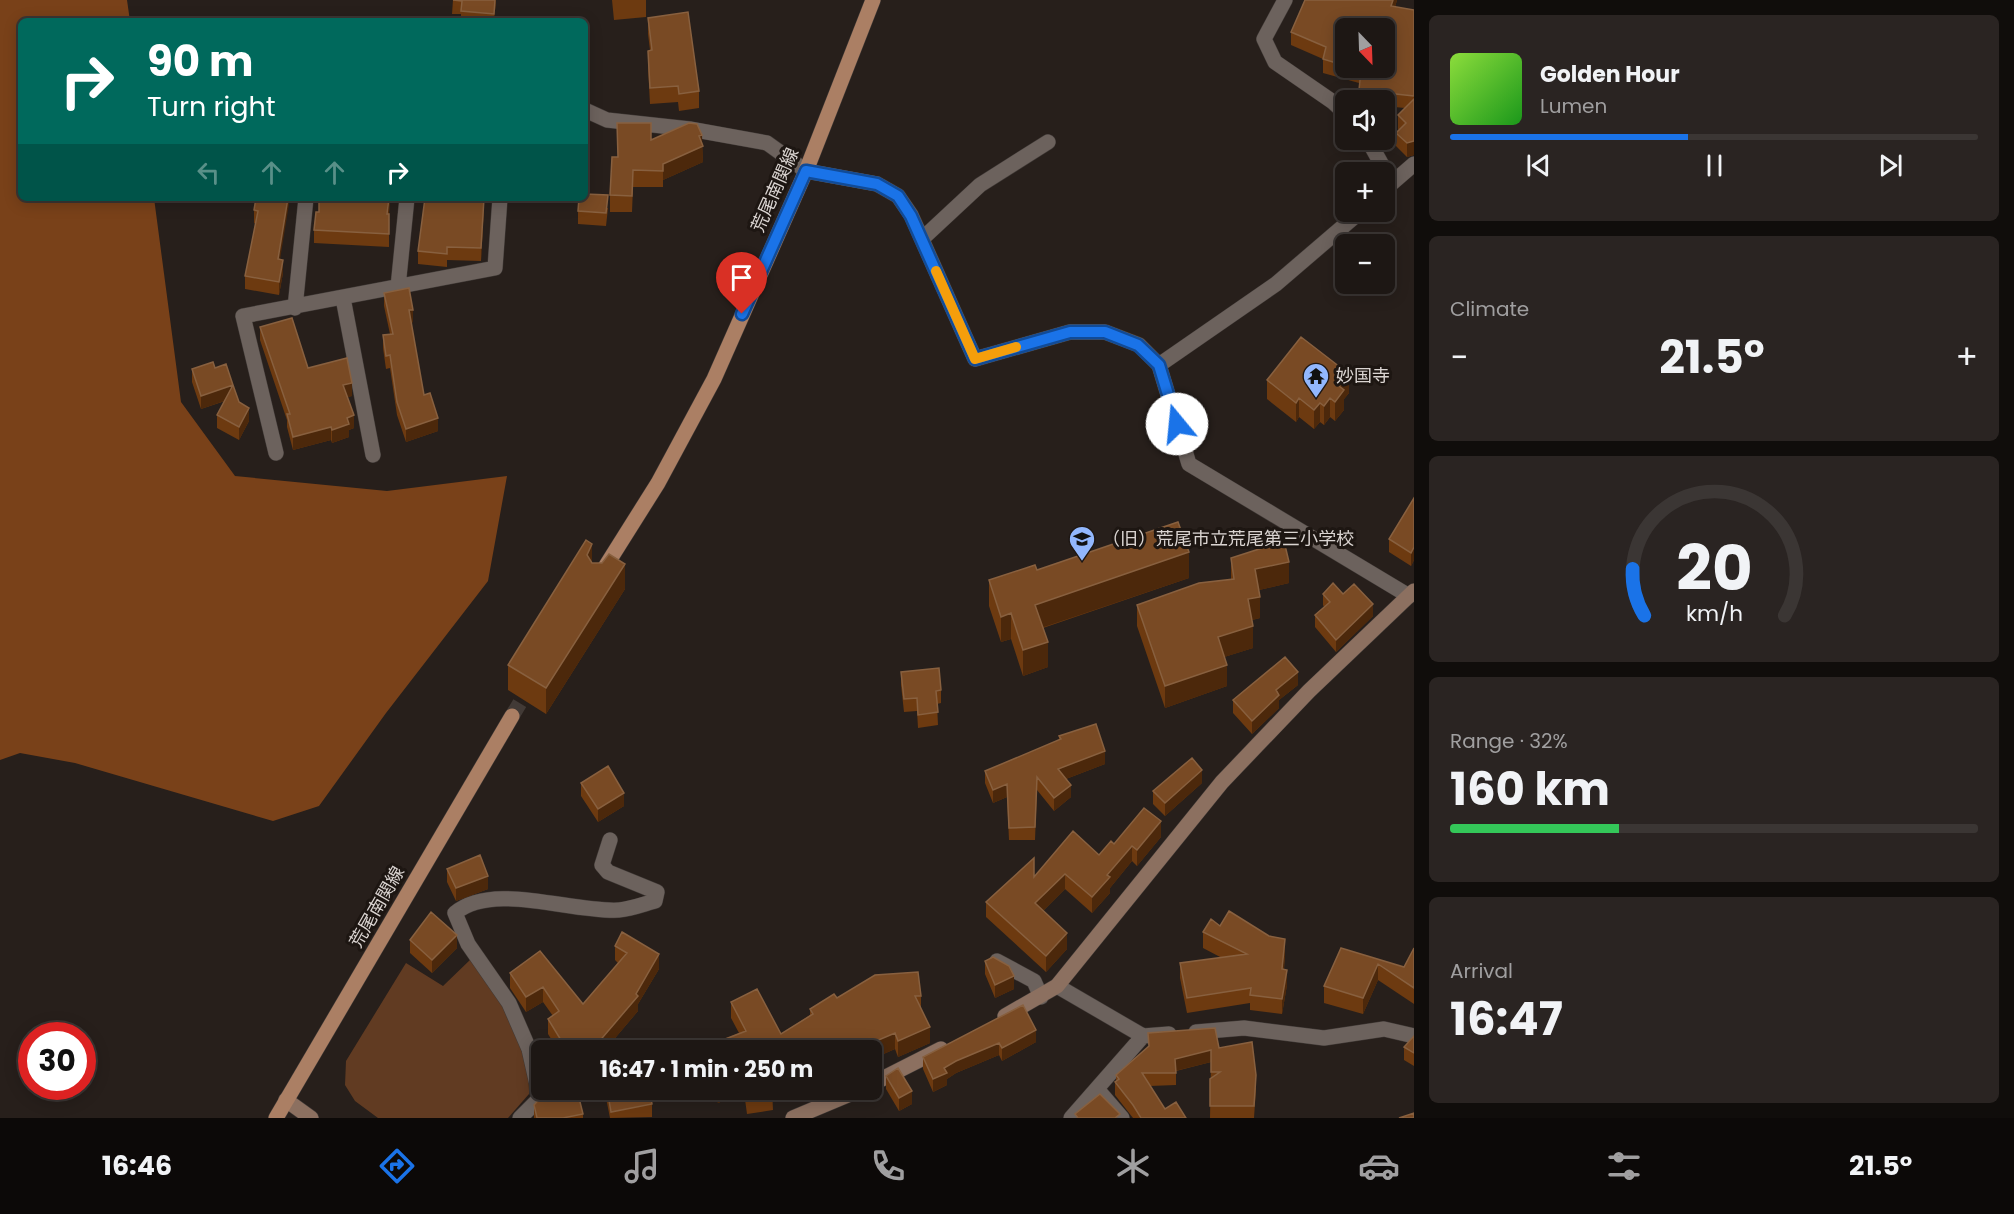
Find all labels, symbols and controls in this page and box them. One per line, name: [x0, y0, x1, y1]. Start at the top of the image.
north arrow: [1335, 18, 1395, 78]
map controls: [1335, 18, 1395, 294]
text: 90 m: [147, 32, 254, 91]
icon: right: [48, 42, 126, 120]
text: Golden Hour: [1540, 59, 1680, 90]
text: Turn right: [147, 88, 276, 125]
button: sound: [1335, 90, 1395, 150]
text: Lumen: [1540, 92, 1607, 120]
street label: 荒尾南関線: [745, 144, 804, 236]
icon: previous: [1522, 149, 1555, 182]
icon: pause: [1698, 149, 1731, 182]
icon: next: [1874, 149, 1907, 182]
icon: left: [192, 156, 225, 189]
icon: ahead: [255, 156, 288, 189]
icon: ahead: [318, 156, 351, 189]
icon: right: [381, 156, 414, 189]
button: +: [1335, 162, 1395, 222]
button: −: [1335, 234, 1395, 294]
pin: [716, 252, 767, 314]
icon: arrive: [725, 261, 758, 294]
text: Climate: [1450, 295, 1529, 323]
text: 21.5°: [1659, 326, 1765, 389]
text: −: [1450, 334, 1468, 381]
text: +: [1955, 334, 1978, 381]
temple icon: 妙国寺: [1301, 361, 1331, 399]
place label: 妙国寺: [1336, 363, 1390, 388]
position arrow: [1145, 392, 1209, 456]
school or university icon: （旧）荒尾市立荒尾第三小学校: [1067, 524, 1097, 562]
text: 20: [1676, 524, 1752, 612]
place label: （旧）荒尾市立荒尾第三小学校: [1102, 526, 1354, 551]
text: km/h: [1685, 598, 1743, 629]
text: Range · 32%: [1450, 727, 1568, 755]
text: 160 km: [1450, 758, 1610, 821]
street label: 荒尾南関線: [343, 862, 410, 952]
text: Arrival: [1450, 957, 1513, 985]
text: 16:47: [1450, 988, 1563, 1051]
speed limit sign: 30: [18, 1022, 96, 1100]
text: 16:47 · 1 min · 250 m: [600, 1054, 813, 1085]
icon: directions: [376, 1145, 418, 1187]
icon: music: [621, 1145, 663, 1187]
icon: phone: [867, 1145, 909, 1187]
icon: climate: [1112, 1145, 1154, 1187]
icon: car: [1358, 1145, 1400, 1187]
icon: filters: [1603, 1145, 1645, 1187]
text: 16:46: [102, 1147, 172, 1184]
text: 21.5°: [1849, 1147, 1912, 1184]

